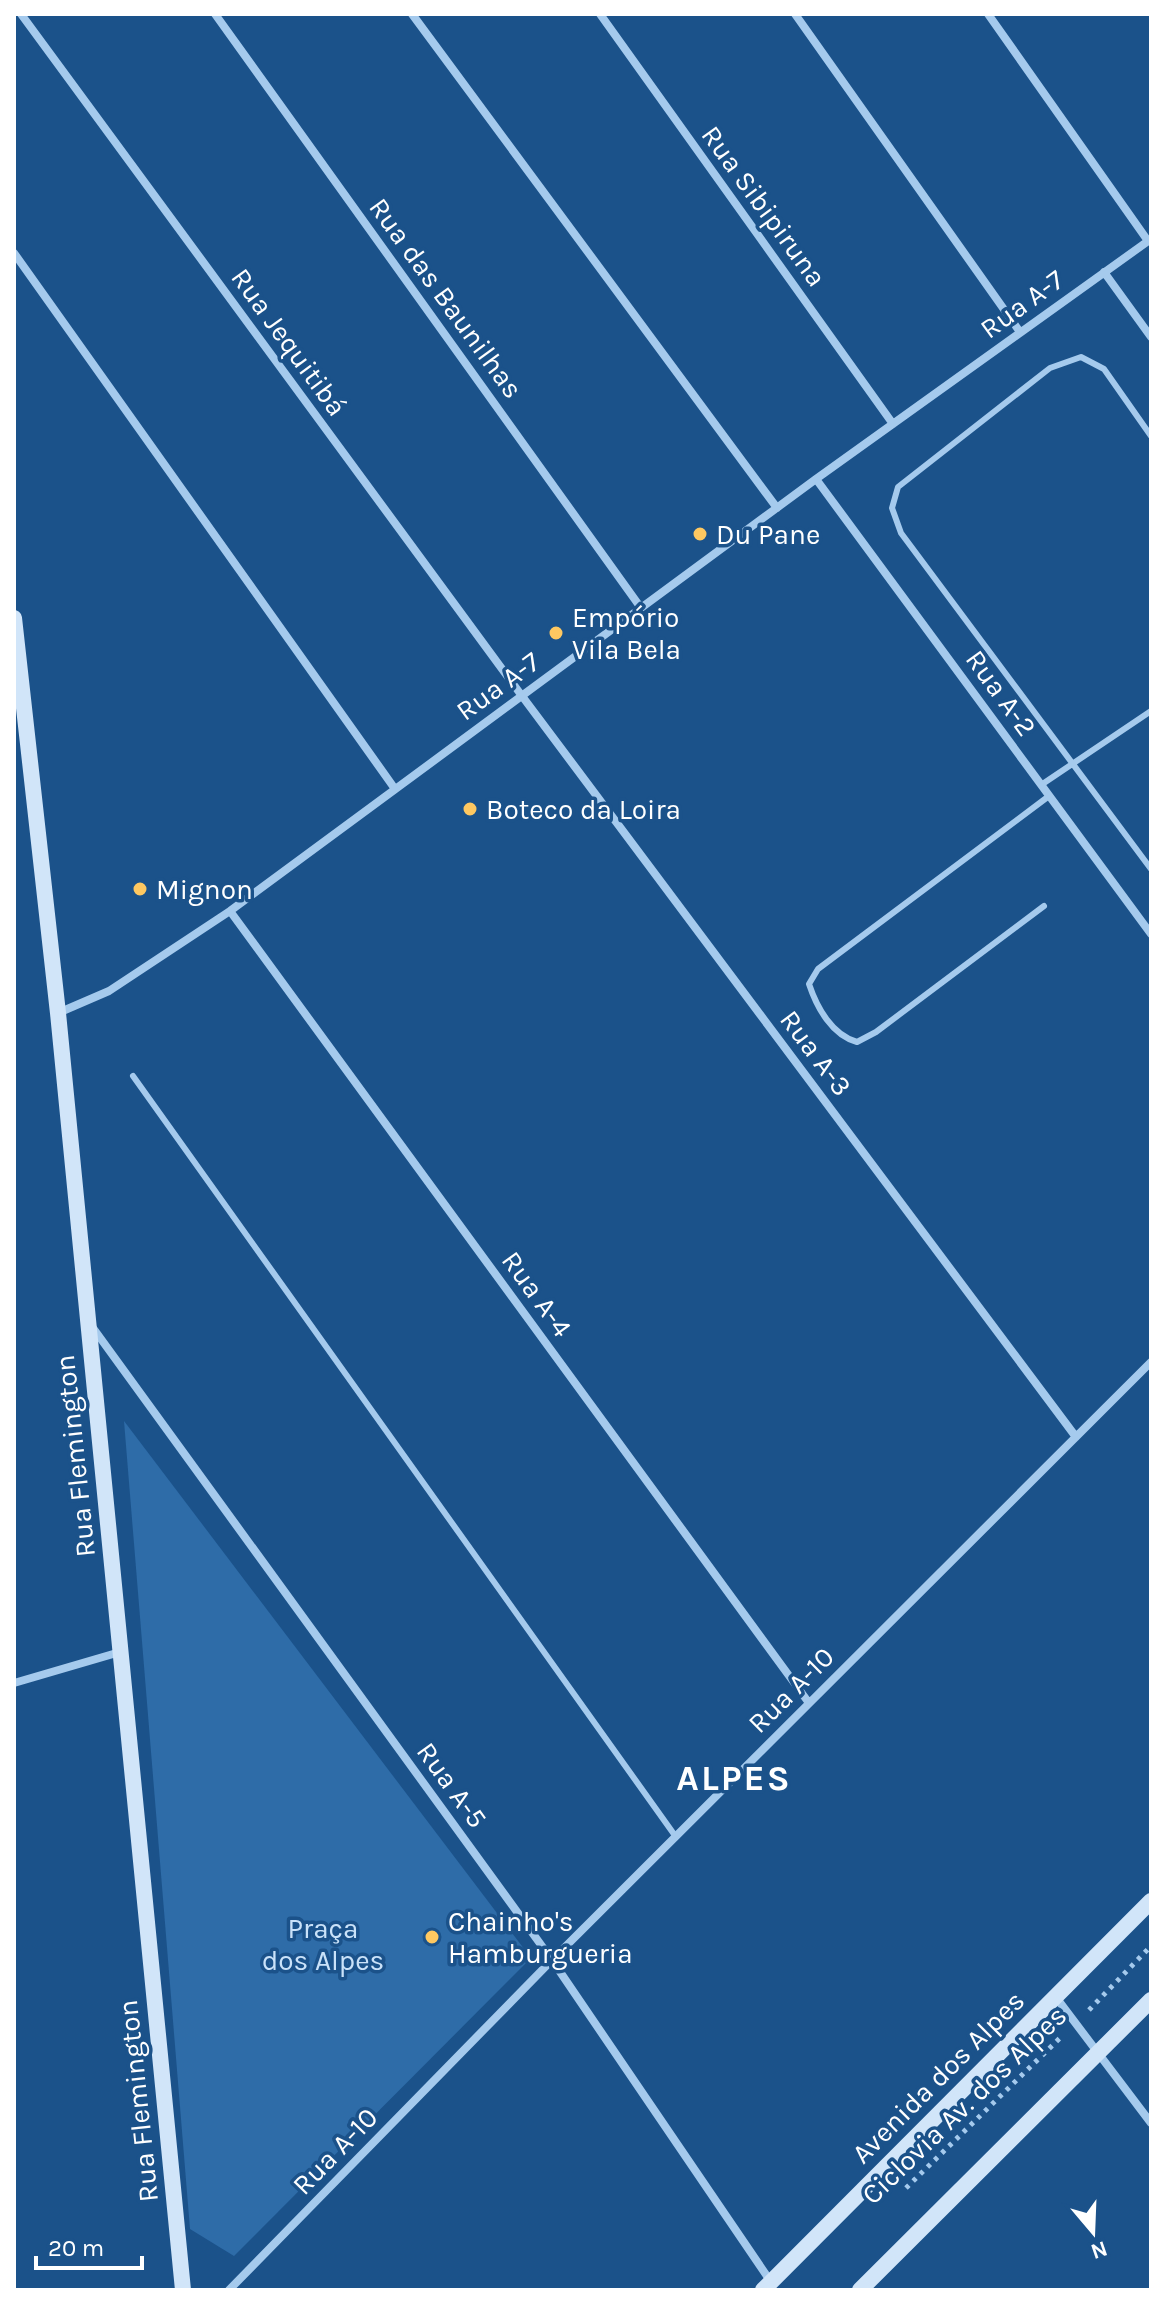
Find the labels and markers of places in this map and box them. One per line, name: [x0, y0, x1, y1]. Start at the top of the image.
place label: Du Pane: [716, 518, 820, 551]
marker: Du Pane: [691, 525, 709, 543]
place label: Empório Vila Bela: [572, 601, 681, 666]
marker: Empório Vila Bela: [547, 624, 565, 642]
place label: Boteco da Loira: [486, 793, 681, 826]
marker: Boteco da Loira: [461, 800, 479, 818]
place label: Mignon: [156, 873, 253, 906]
marker: Mignon: [131, 880, 149, 898]
place label: Chainho's Hamburgueria: [448, 1905, 633, 1970]
marker: Chainho's Hamburgueria: [423, 1928, 441, 1946]

